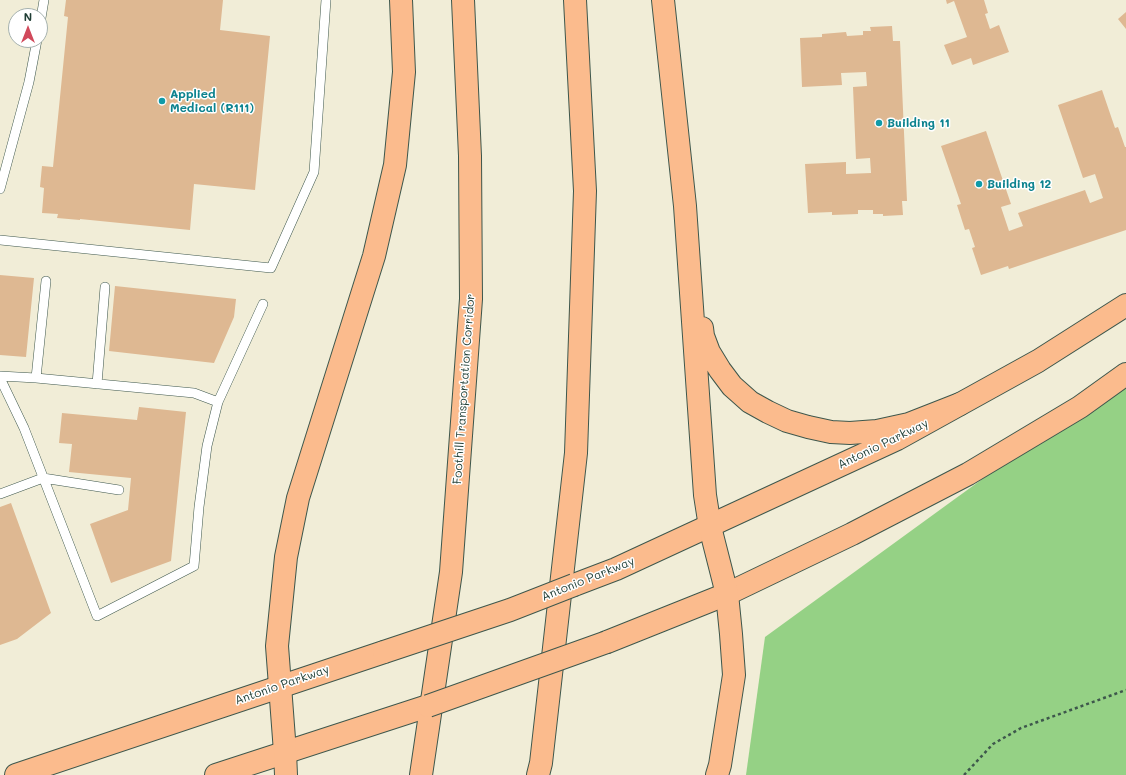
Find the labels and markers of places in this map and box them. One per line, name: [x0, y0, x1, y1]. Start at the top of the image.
place label: Applied Medical (R111): [170, 87, 254, 115]
marker: Applied Medical (R111): [157, 96, 167, 106]
place label: Building 11: [887, 116, 950, 130]
marker: Building 11: [874, 118, 884, 128]
place label: Building 12: [987, 177, 1051, 191]
marker: Building 12: [974, 179, 984, 189]

